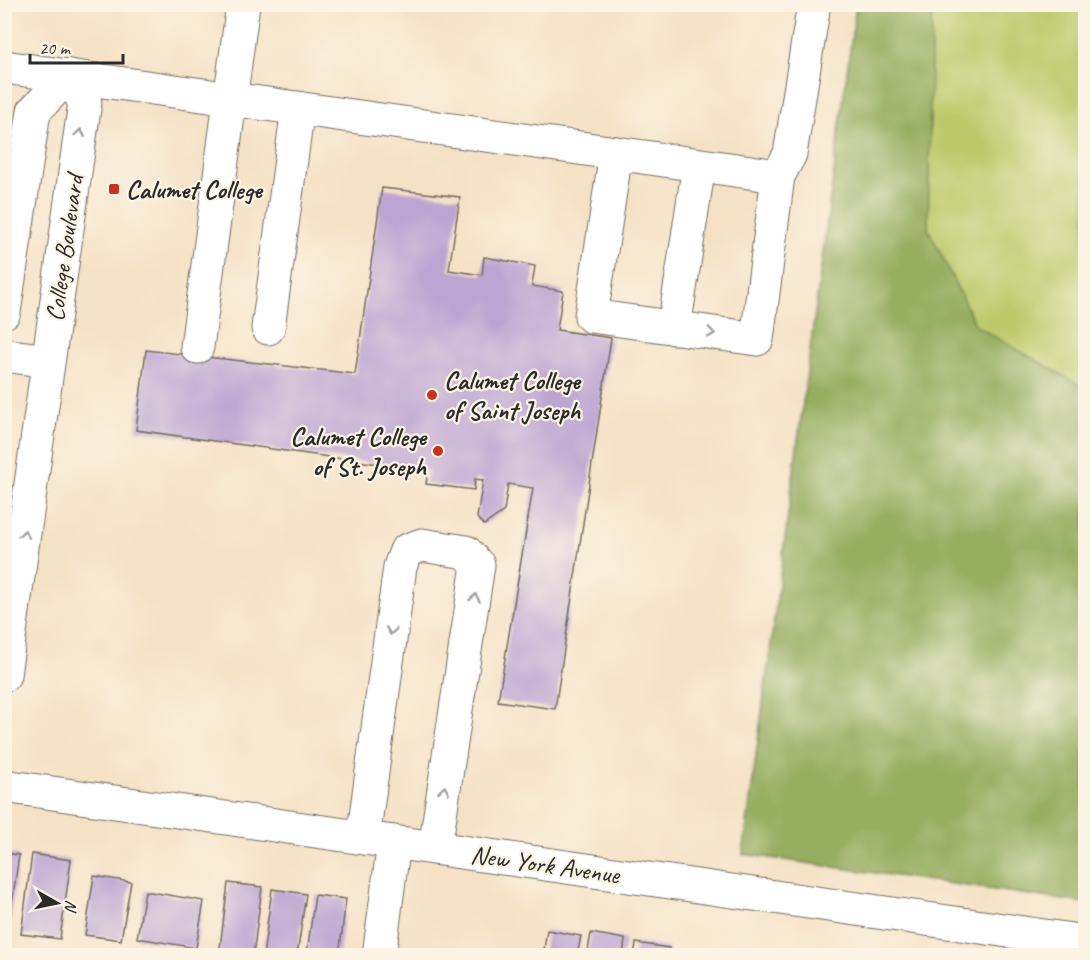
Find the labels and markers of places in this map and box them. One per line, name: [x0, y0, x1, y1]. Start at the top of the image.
place label: Calumet College: [126, 173, 264, 206]
marker: Calumet College: [107, 182, 121, 196]
place label: Calumet College of Saint Joseph: [444, 364, 582, 427]
marker: Calumet College of Saint Joseph: [425, 388, 439, 402]
place label: Calumet College of St. Joseph: [290, 420, 428, 483]
marker: Calumet College of St. Joseph: [431, 444, 445, 458]

